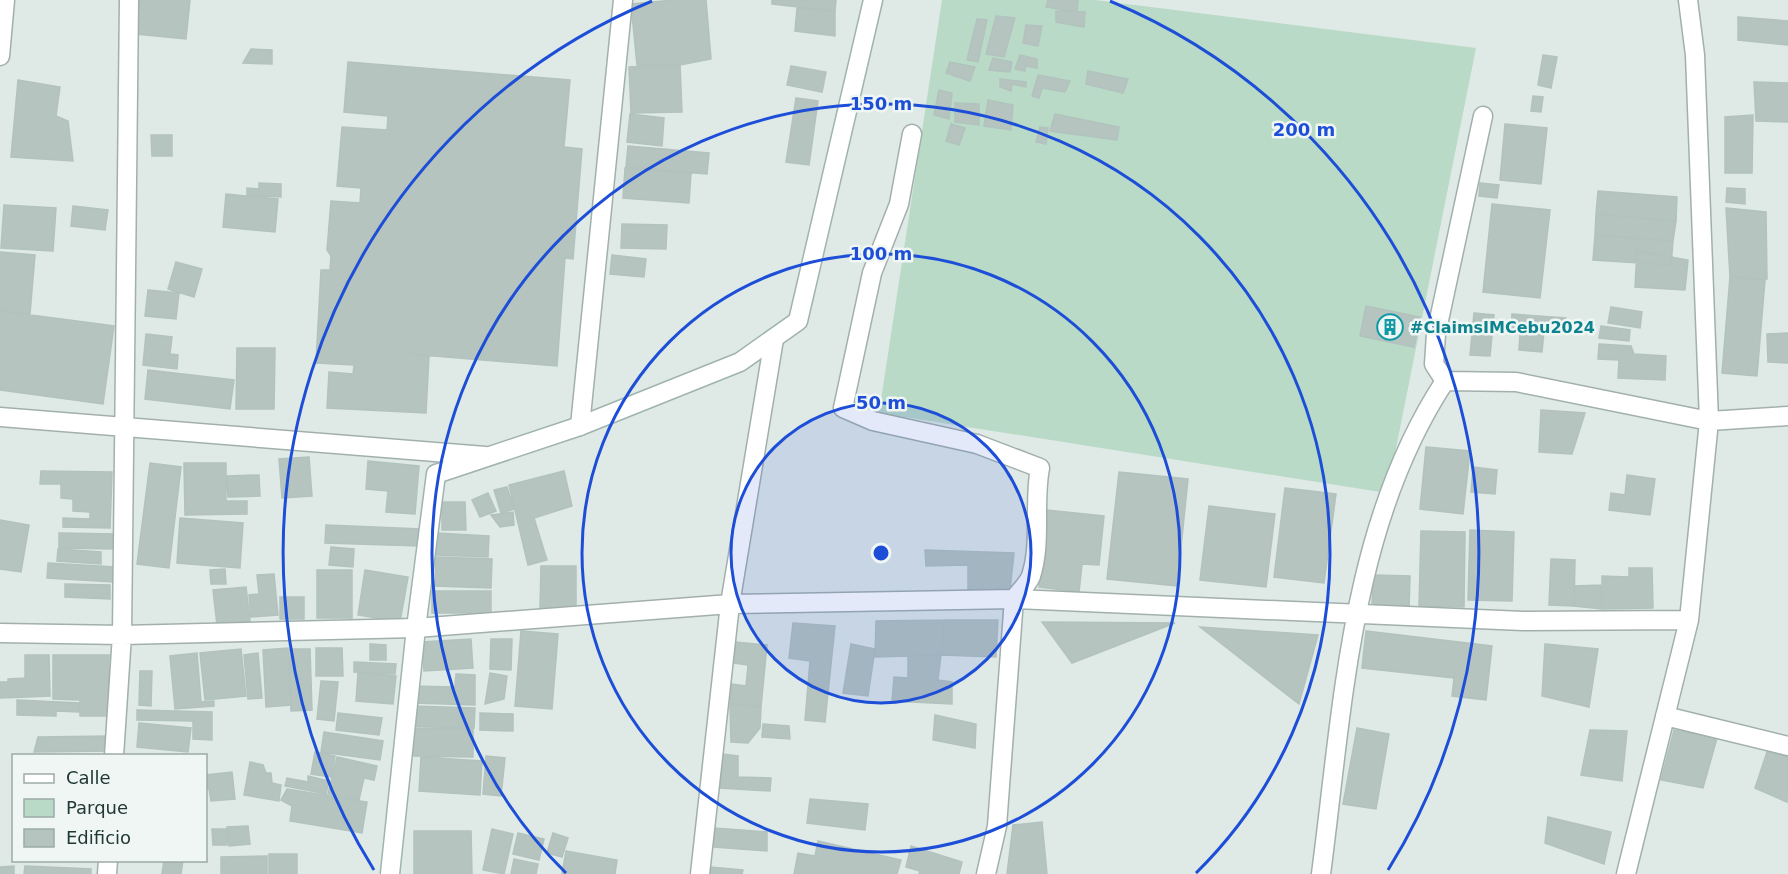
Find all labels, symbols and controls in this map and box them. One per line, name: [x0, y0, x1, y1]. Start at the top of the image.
text: 150 m: [850, 93, 912, 114]
text: 200 m: [1273, 119, 1335, 140]
text: 100 m: [850, 243, 912, 264]
building icon: #ClaimsIMCebu2024: [1375, 312, 1405, 342]
place label: #ClaimsIMCebu2024: [1410, 318, 1595, 337]
text: 50 m: [856, 392, 906, 413]
centre of rings: [871, 543, 891, 563]
legend: [12, 754, 207, 862]
text: Calle: [66, 767, 111, 788]
text: Parque: [66, 797, 128, 818]
text: Edificio: [66, 827, 131, 848]

